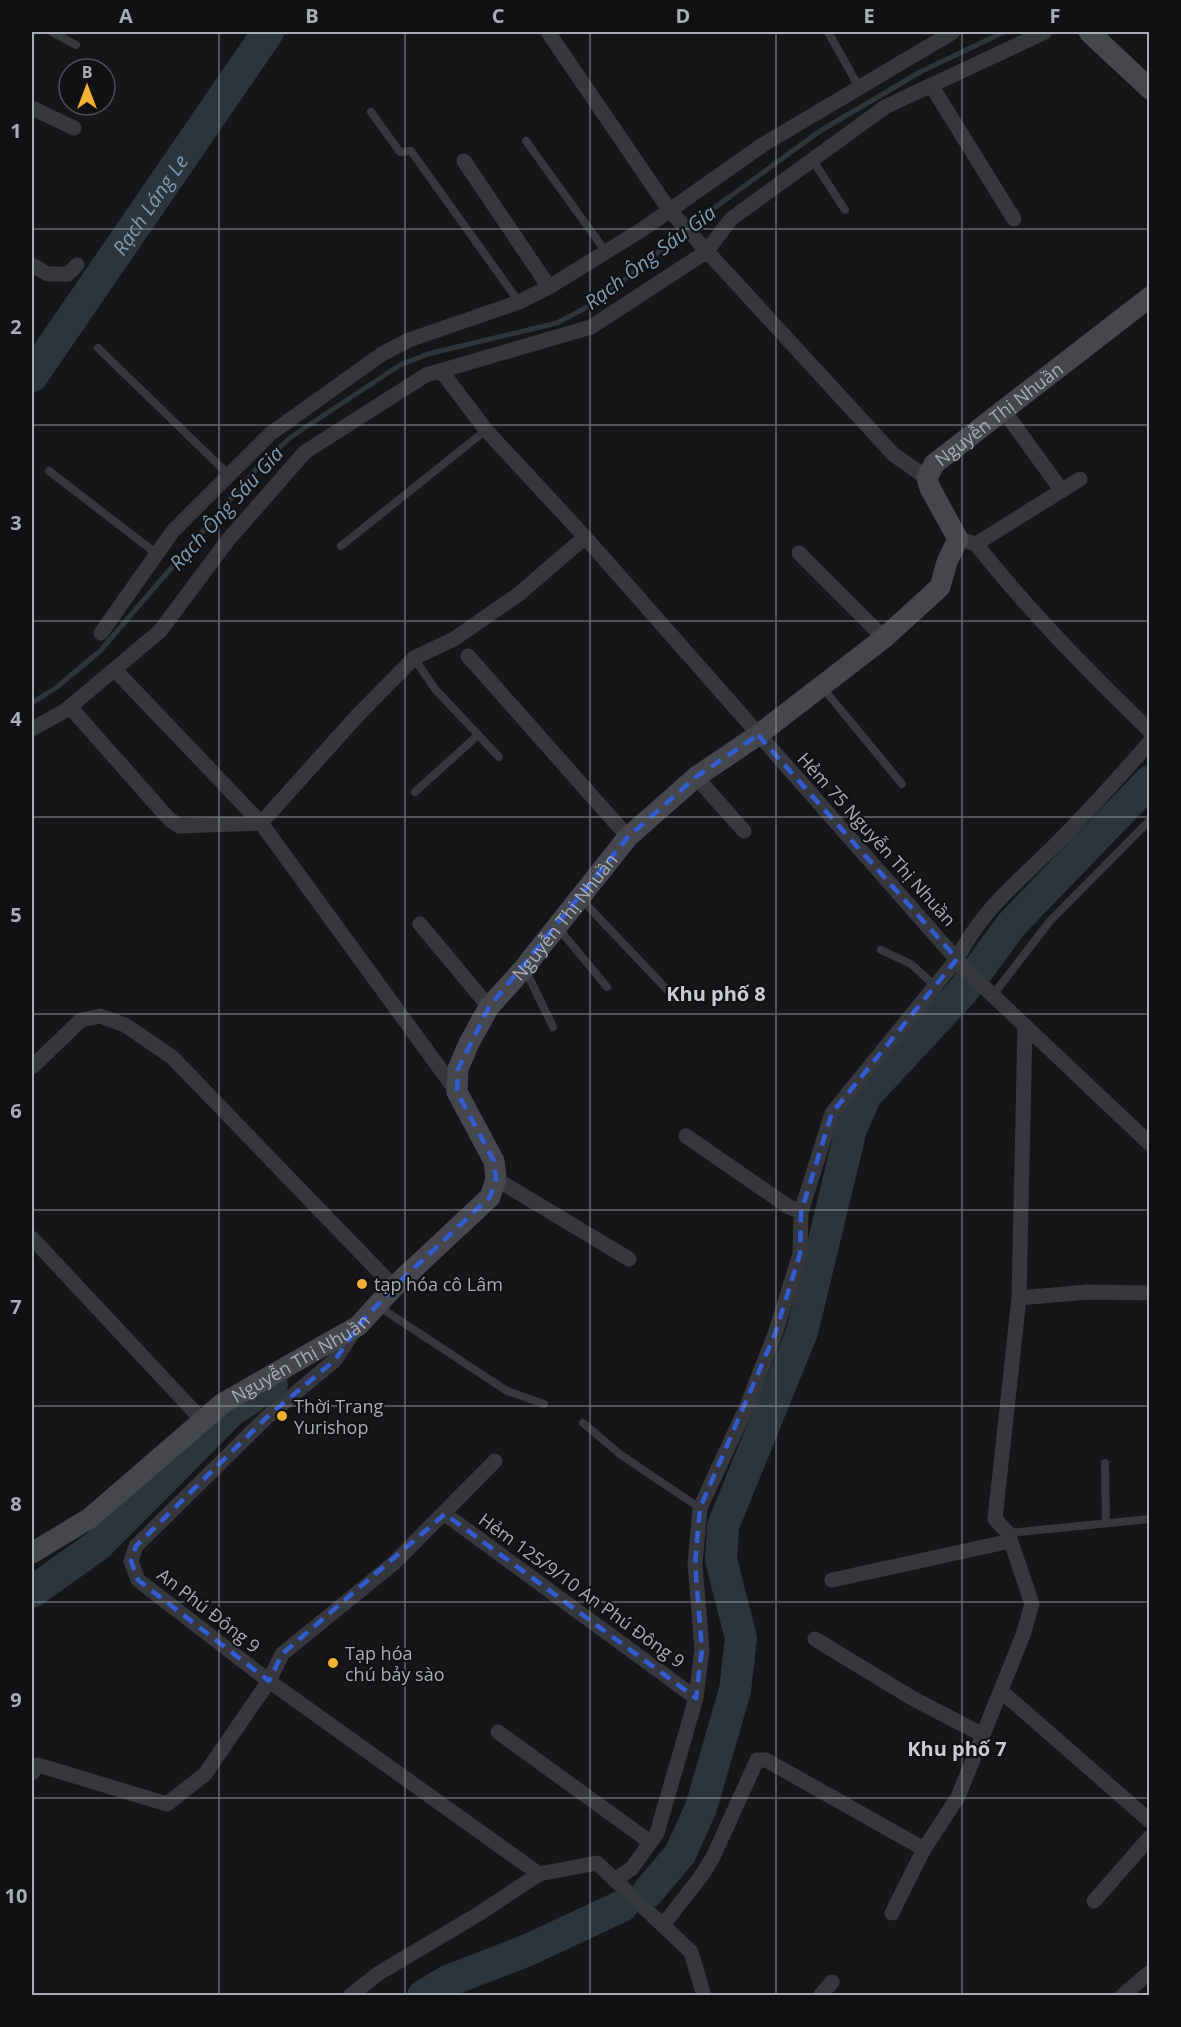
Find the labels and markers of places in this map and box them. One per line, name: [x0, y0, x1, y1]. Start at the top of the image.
place label: tạp hóa cô Lâm: [374, 1272, 503, 1296]
marker: tạp hóa cô Lâm: [355, 1277, 369, 1291]
place label: Thời Trang Yurishop: [294, 1394, 383, 1439]
marker: Thời Trang Yurishop: [275, 1409, 289, 1423]
place label: Tạp hóa chú bảy sào: [345, 1641, 445, 1686]
marker: Tạp hóa chú bảy sào: [326, 1656, 340, 1670]

